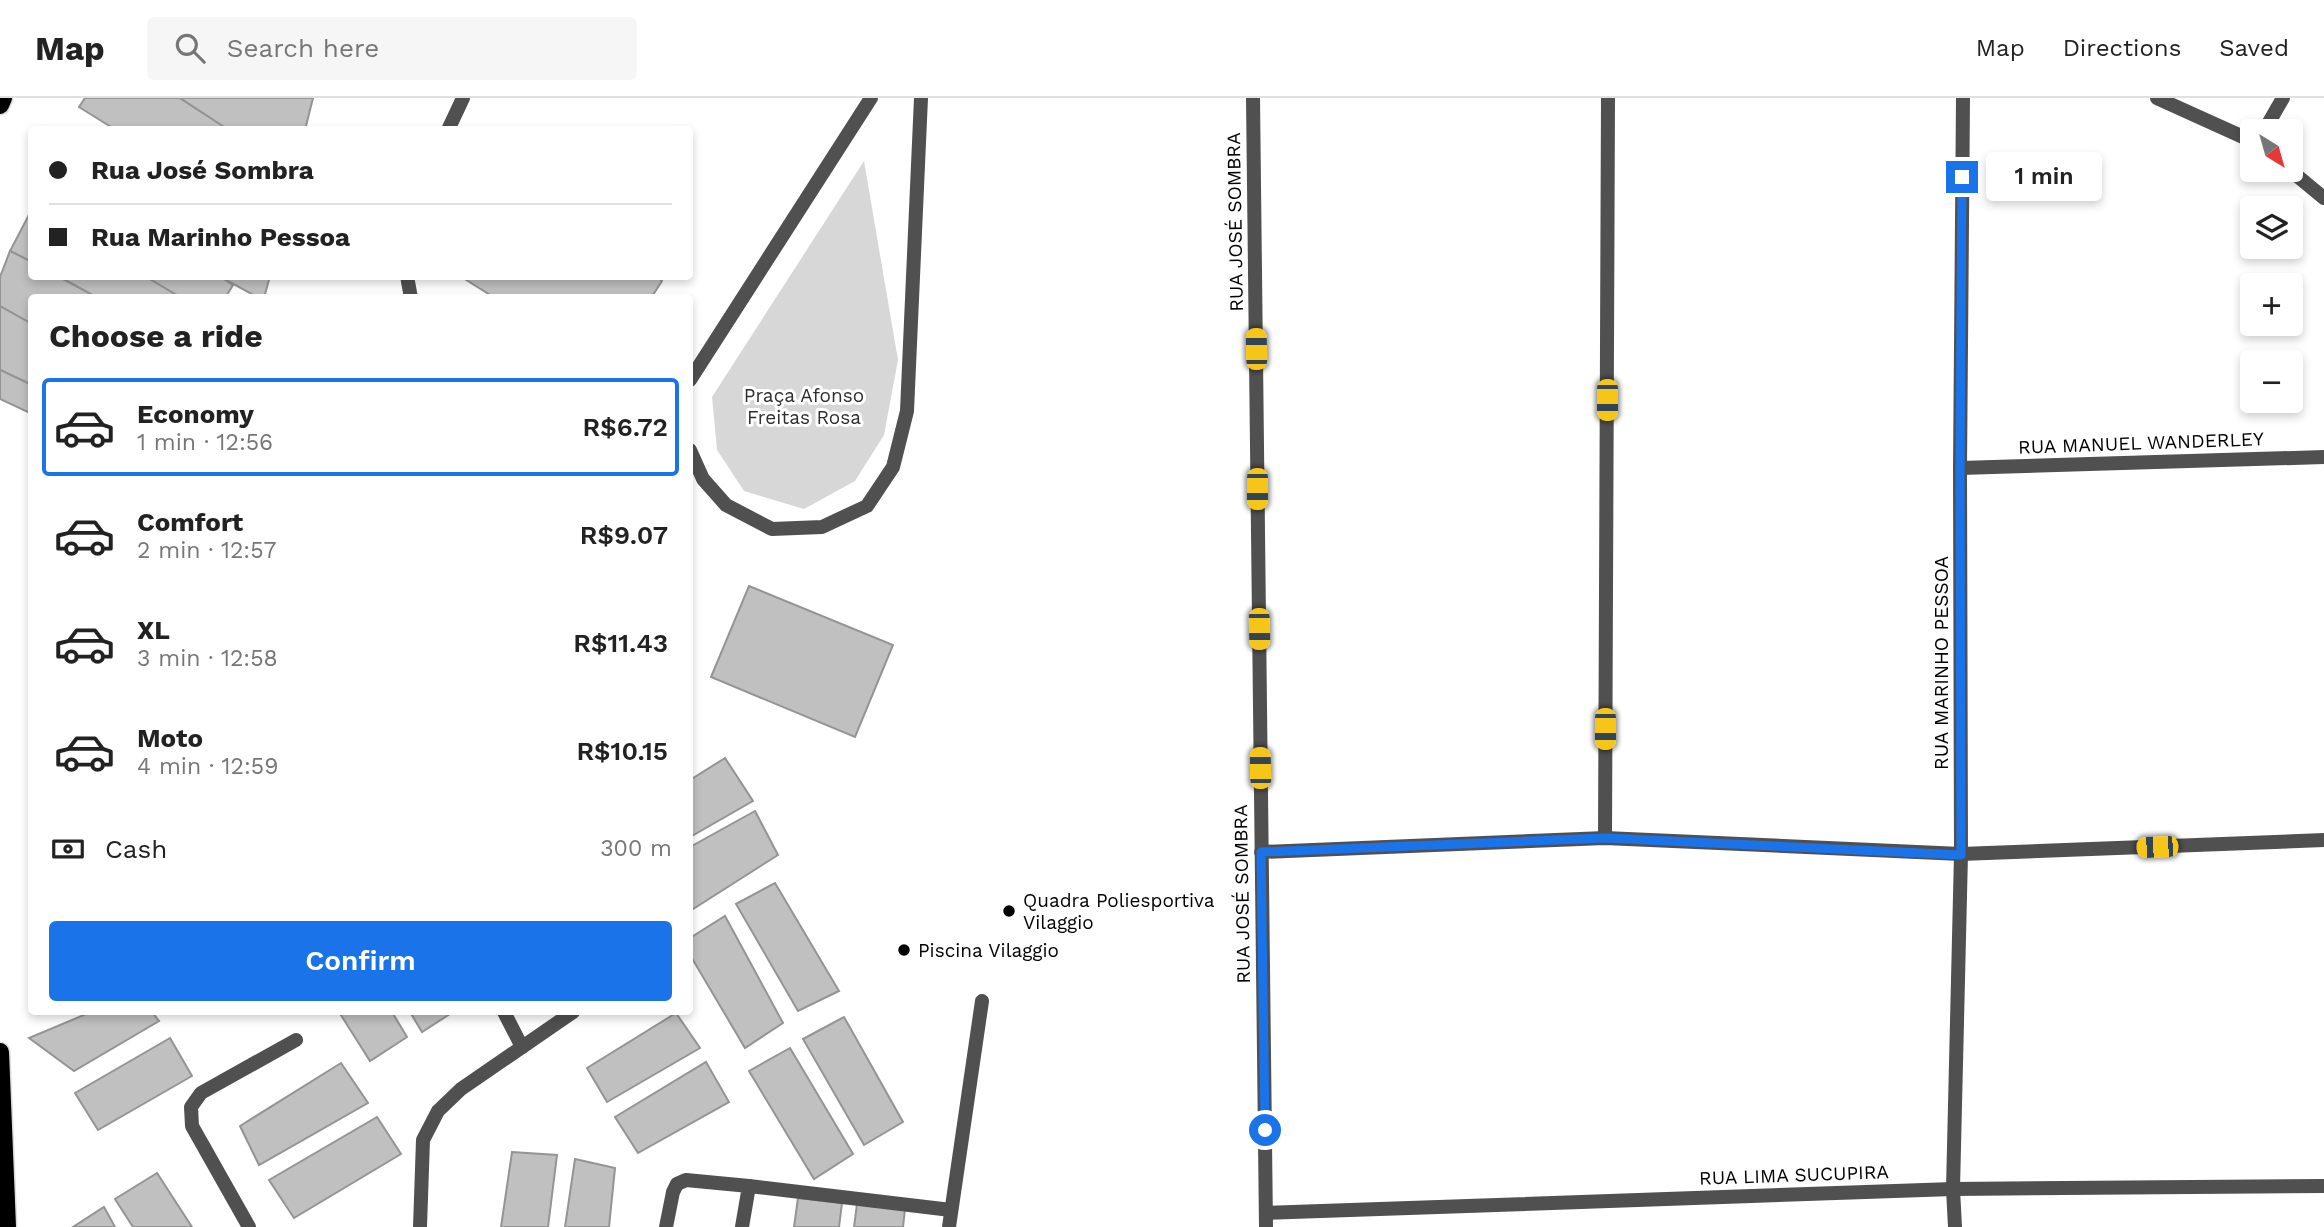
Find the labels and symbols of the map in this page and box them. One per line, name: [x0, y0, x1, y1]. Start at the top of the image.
north arrow: [2240, 119, 2303, 182]
street label: RUA JOSÉ SOMBRA: [1222, 132, 1248, 312]
callout: 1 min: [1986, 153, 2102, 202]
route end: [1946, 161, 1978, 193]
car: [1246, 328, 1267, 370]
car: [1597, 379, 1618, 421]
park label: Praça Afonso Freitas Rosa: [744, 384, 864, 429]
street label: RUA MANUEL WANDERLEY: [2018, 427, 2264, 459]
car: [1247, 468, 1268, 510]
street label: RUA MARINHO PESSOA: [1930, 556, 1953, 770]
car: [1249, 608, 1270, 650]
car: [1595, 708, 1616, 750]
car: [1250, 747, 1271, 789]
street label: RUA JOSÉ SOMBRA: [1229, 804, 1255, 984]
car: [2136, 836, 2179, 858]
place label: Quadra Poliesportiva Vilaggio: [1023, 889, 1215, 934]
marker: Quadra Poliesportiva Vilaggio: [1001, 903, 1017, 919]
place label: Piscina Vilaggio: [918, 939, 1059, 962]
marker: Piscina Vilaggio: [896, 942, 912, 958]
route start: [1249, 1114, 1281, 1146]
street label: RUA LIMA SUCUPIRA: [1699, 1160, 1890, 1190]

